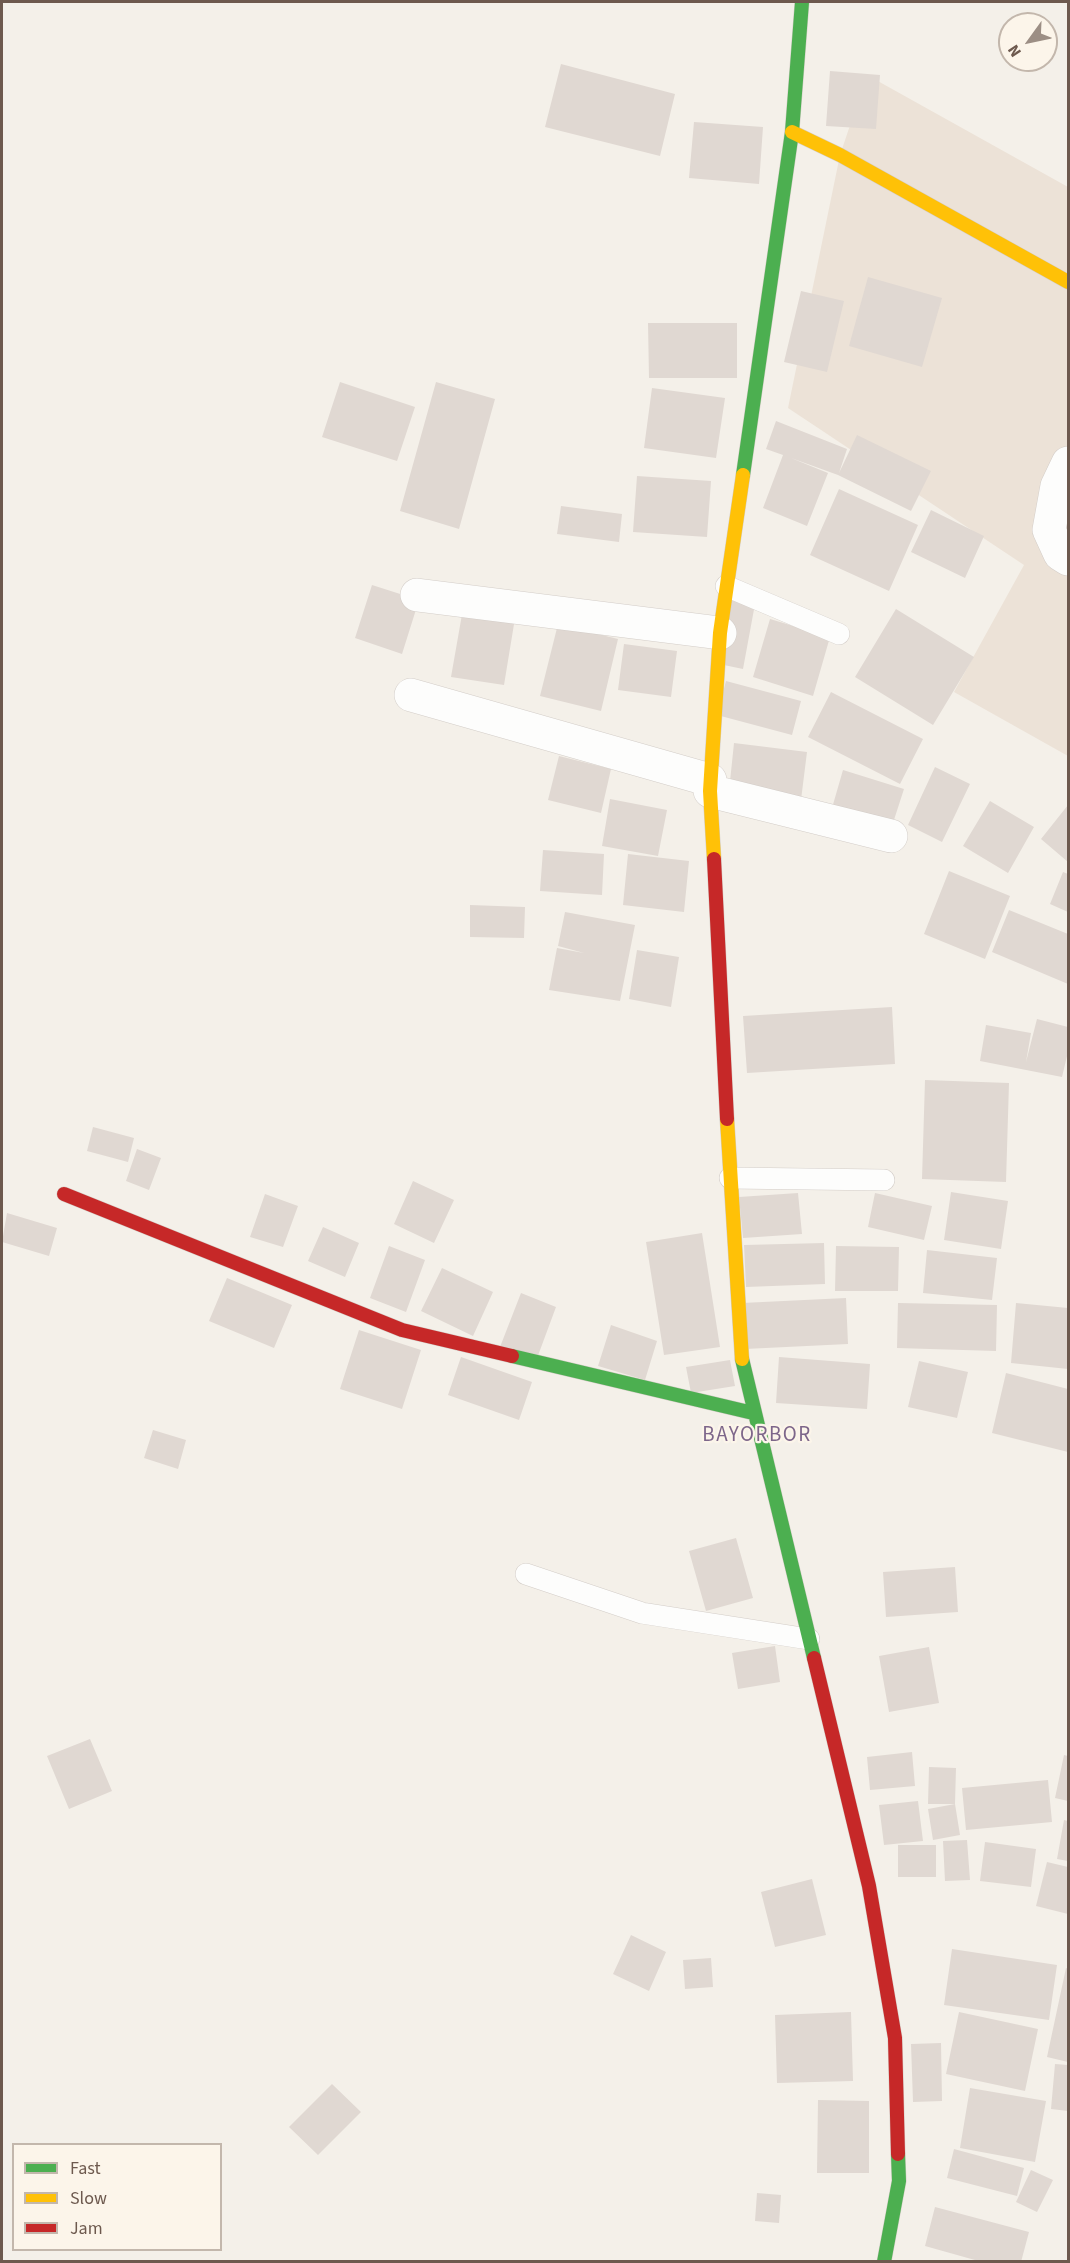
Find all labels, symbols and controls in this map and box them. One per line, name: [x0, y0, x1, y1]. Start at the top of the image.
north arrow: [998, 12, 1058, 72]
text: N: [1002, 40, 1027, 61]
district label: BAYORBOR: [702, 1423, 812, 1449]
legend: [12, 2143, 222, 2251]
text: Fast: [70, 2156, 101, 2181]
text: Slow: [70, 2186, 107, 2211]
text: Jam: [70, 2216, 103, 2241]

